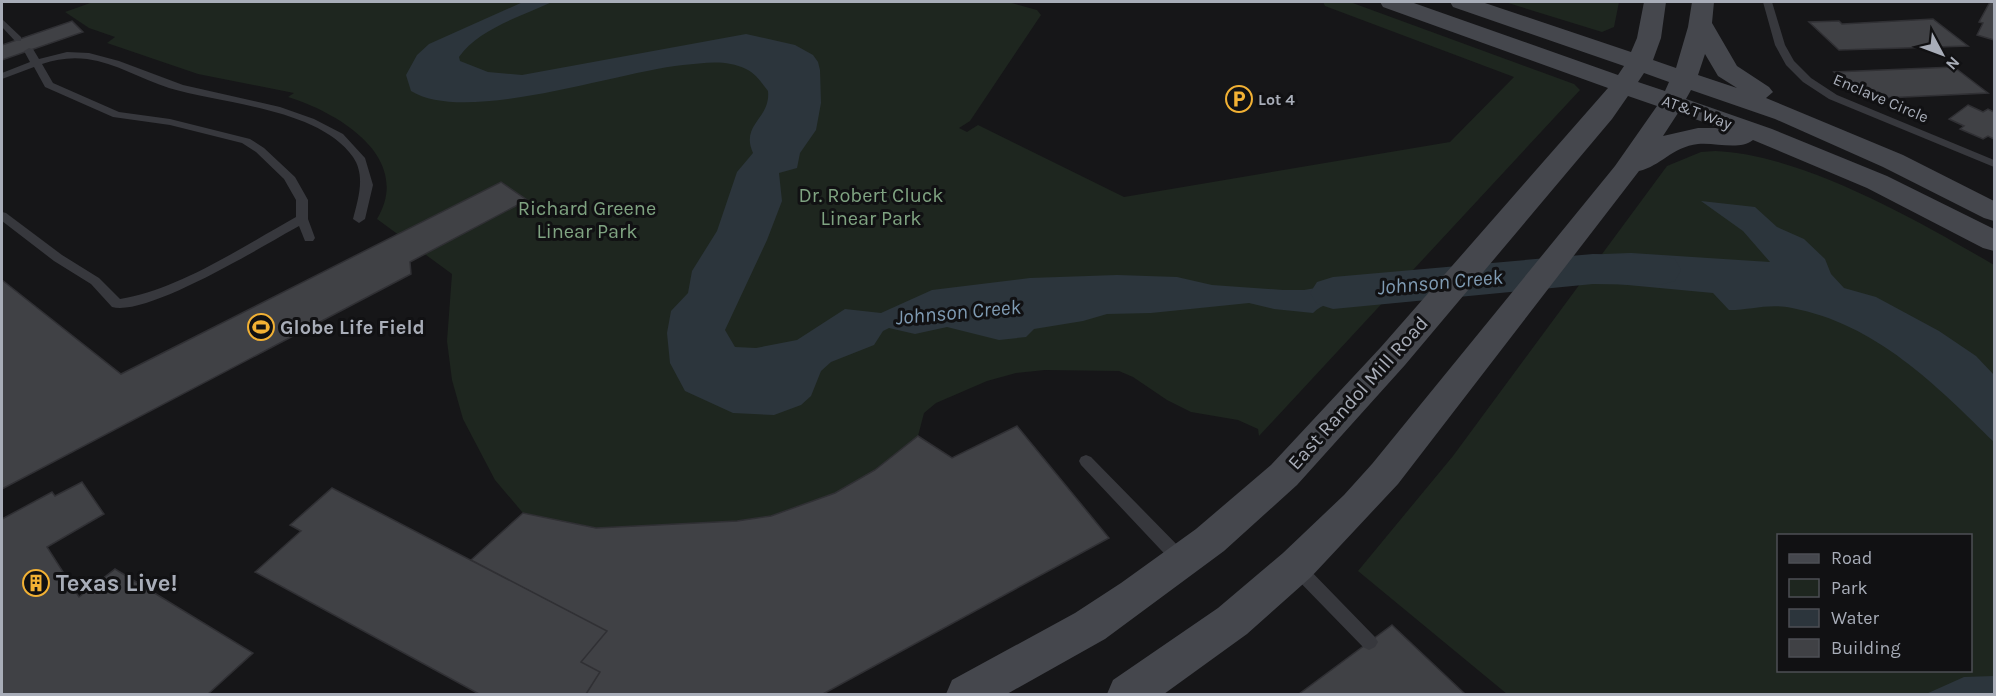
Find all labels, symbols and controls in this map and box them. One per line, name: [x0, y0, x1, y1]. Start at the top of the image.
north arrow: [1912, 24, 1972, 84]
text: N: [1942, 53, 1964, 74]
street label: Enclave Circle: [1831, 69, 1931, 127]
parking icon: Lot 4: [1224, 84, 1254, 114]
place label: Lot 4: [1258, 90, 1295, 109]
street label: AT&T Way: [1659, 91, 1735, 134]
park label: Dr. Robert Cluck Linear Park: [798, 184, 944, 230]
park label: Richard Greene Linear Park: [518, 197, 656, 243]
water label: Johnson Creek: [1376, 265, 1504, 299]
water label: Johnson Creek: [894, 295, 1022, 329]
sports icon: Globe Life Field: [246, 312, 276, 342]
street label: East Randol Mill Road: [1283, 312, 1433, 474]
place label: Globe Life Field: [280, 316, 425, 339]
legend: [1777, 534, 1972, 672]
text: Road: [1831, 547, 1872, 569]
building icon: Texas Live!: [21, 568, 51, 598]
place label: Texas Live!: [56, 569, 177, 597]
text: Park: [1831, 577, 1868, 599]
text: Water: [1831, 607, 1879, 629]
text: Building: [1831, 637, 1901, 659]

